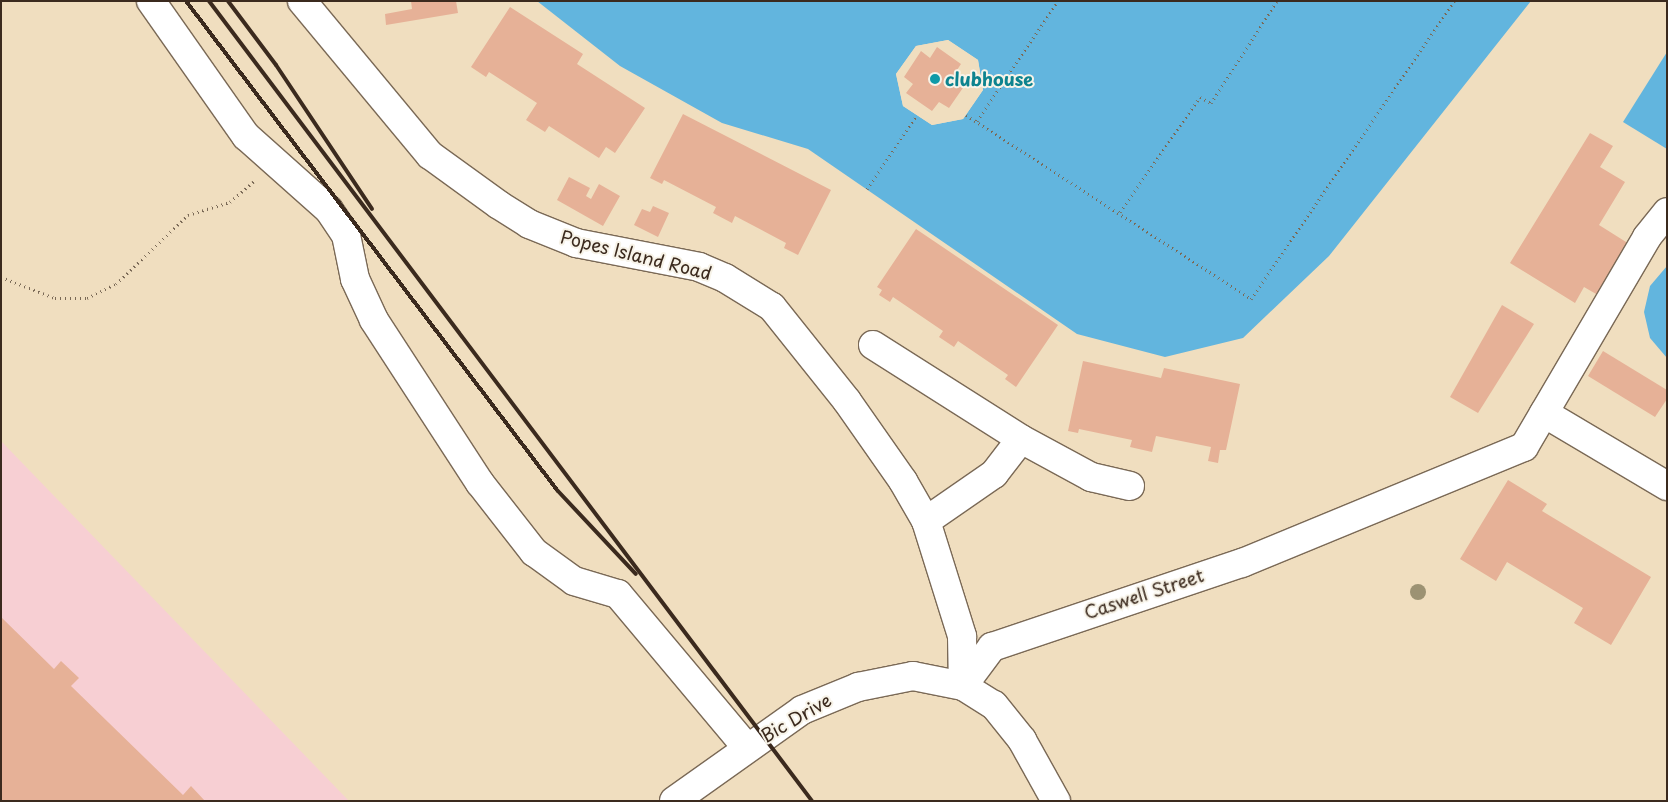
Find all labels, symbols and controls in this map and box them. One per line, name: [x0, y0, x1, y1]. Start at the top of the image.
place label: clubhouse: [945, 68, 1033, 90]
marker: clubhouse: [929, 73, 941, 85]
street label: Popes Island Road: [558, 226, 714, 284]
street label: Caswell Street: [1081, 564, 1207, 624]
street label: Bic Drive: [757, 689, 835, 747]

